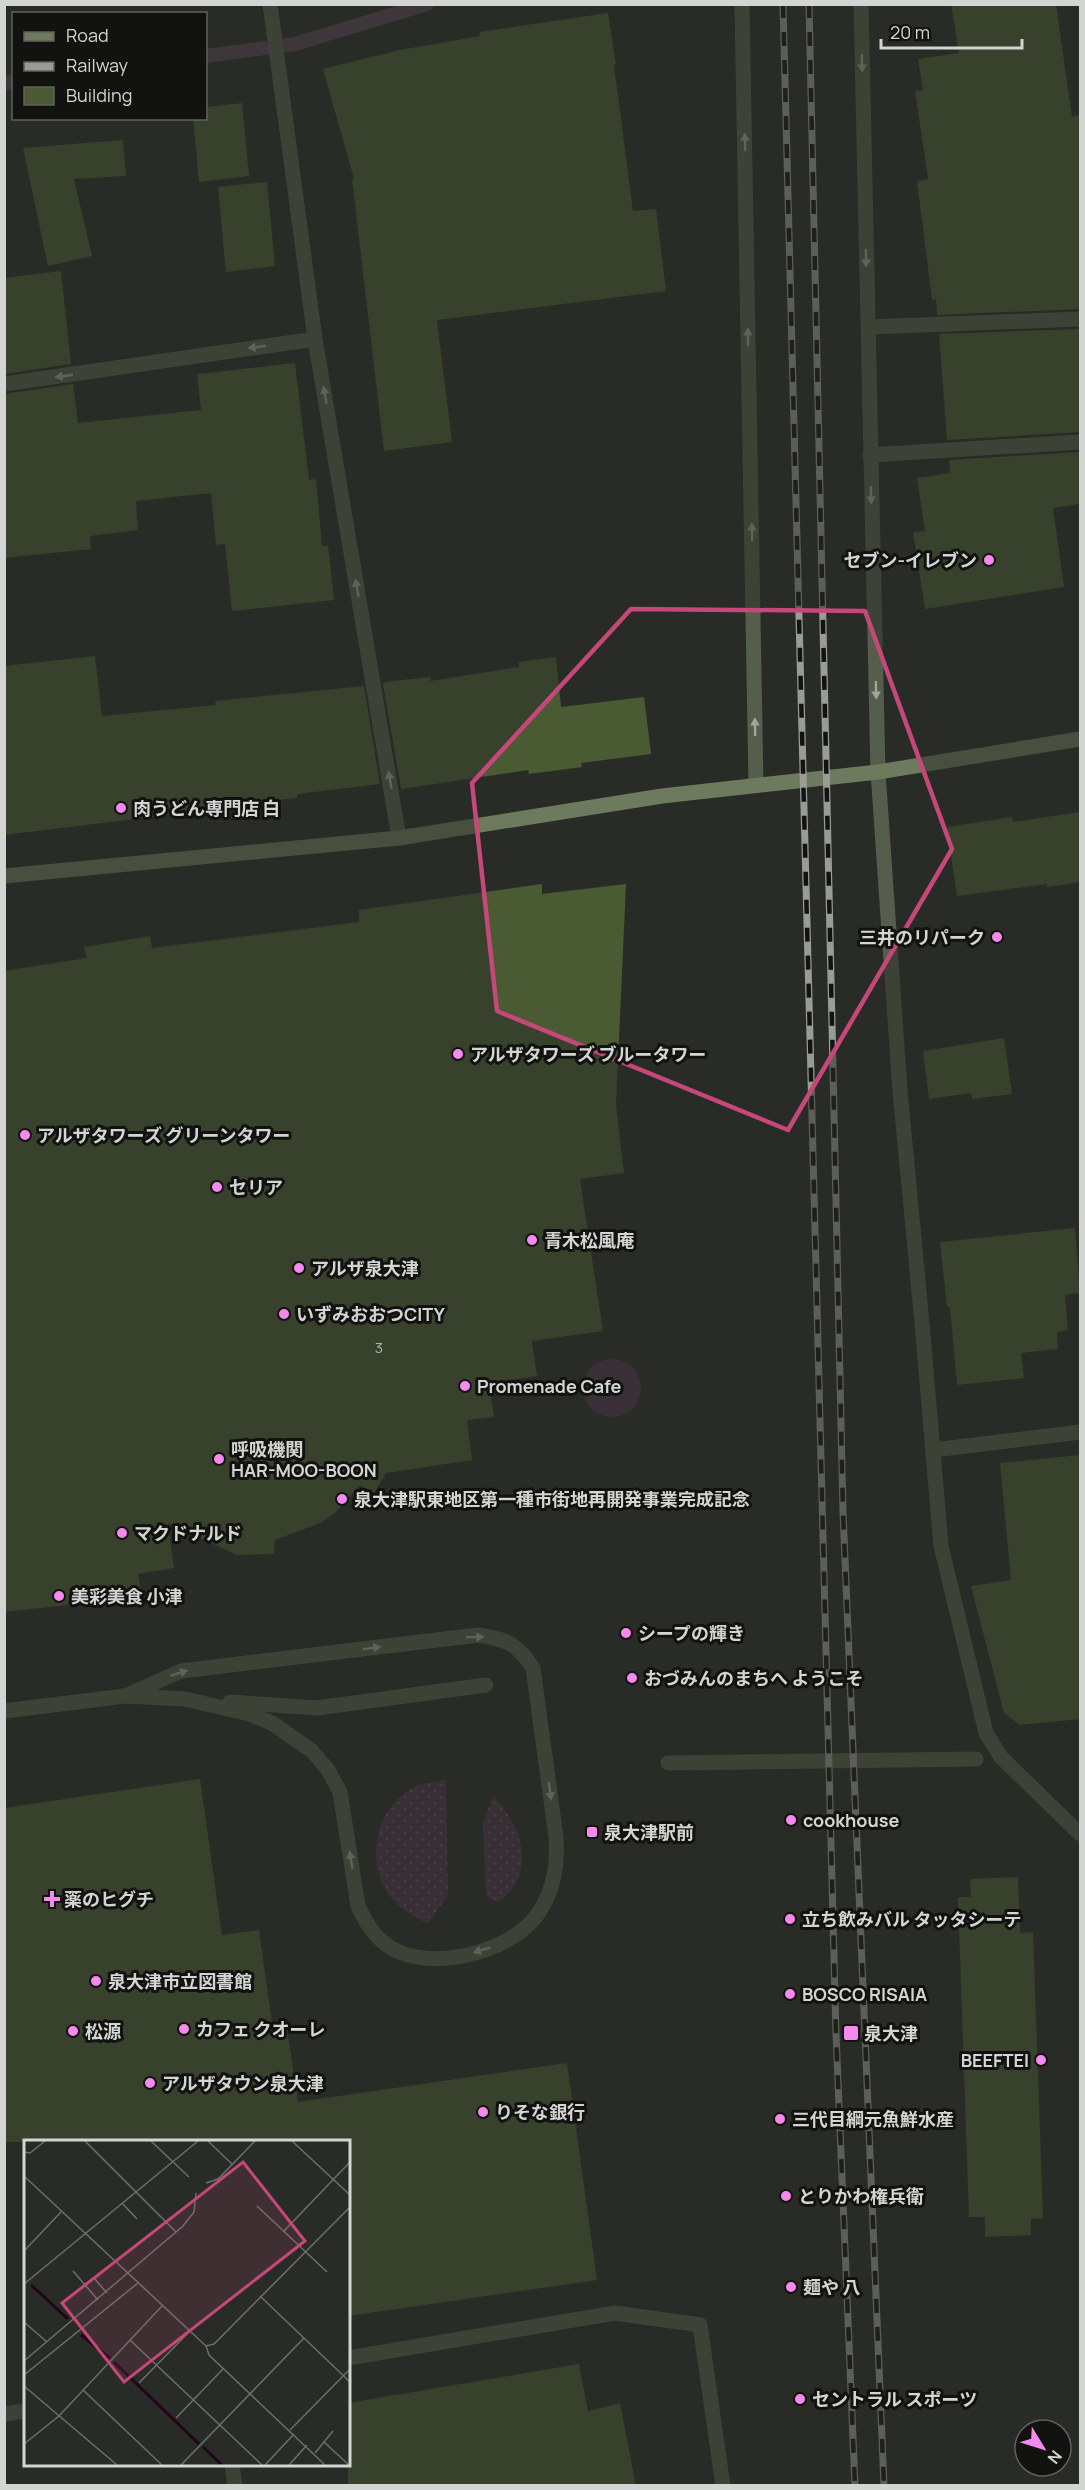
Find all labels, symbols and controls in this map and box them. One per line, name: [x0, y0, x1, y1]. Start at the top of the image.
legend: [12, 12, 207, 120]
scale bar: [881, 12, 1022, 50]
text: 20 m: [890, 20, 930, 44]
text: Road: [66, 23, 109, 47]
text: Railway: [66, 53, 128, 77]
one-way arrow: [857, 53, 867, 72]
text: Building: [66, 83, 132, 107]
one-way arrow: [740, 132, 749, 151]
one-way arrow: [862, 248, 871, 267]
one-way arrow: [743, 327, 753, 346]
one-way arrow: [248, 343, 267, 352]
one-way arrow: [55, 371, 74, 380]
one-way arrow: [320, 386, 329, 405]
one-way arrow: [866, 485, 876, 504]
one-way arrow: [747, 522, 756, 541]
place label: セブン-イレブン: [843, 548, 977, 572]
marker: セブン-イレブン: [982, 553, 996, 567]
one-way arrow: [353, 578, 362, 597]
one-way arrow: [871, 680, 880, 699]
one-way arrow: [750, 717, 760, 736]
one-way arrow: [385, 770, 394, 789]
place label: 肉うどん専門店 白: [133, 796, 281, 820]
marker: 肉うどん専門店 白: [114, 801, 128, 815]
place label: 三井のリパーク: [859, 925, 985, 949]
marker: 三井のリパーク: [990, 930, 1004, 944]
place label: アルザタワーズ ブルータワー: [470, 1042, 707, 1066]
marker: アルザタワーズ ブルータワー: [451, 1047, 465, 1061]
place label: アルザタワーズ グリーンタワー: [37, 1123, 291, 1147]
marker: アルザタワーズ グリーンタワー: [18, 1128, 32, 1142]
place label: セリア: [229, 1175, 283, 1199]
marker: セリア: [210, 1180, 224, 1194]
place label: 青木松風庵: [544, 1228, 634, 1252]
marker: 青木松風庵: [525, 1233, 539, 1247]
place label: アルザ泉大津: [311, 1256, 419, 1280]
marker: アルザ泉大津: [292, 1261, 306, 1275]
place label: いずみおおつCITY: [296, 1302, 445, 1326]
marker: いずみおおつCITY: [277, 1307, 291, 1321]
house number: 3: [375, 1337, 383, 1358]
place label: Promenade Cafe: [477, 1374, 621, 1398]
marker: Promenade Cafe: [458, 1379, 472, 1393]
place label: 呼吸機関 HAR-MOO-BOON: [231, 1437, 377, 1482]
marker: 呼吸機関 HAR-MOO-BOON: [212, 1452, 226, 1466]
place label: 泉大津駅東地区第一種市街地再開発事業完成記念: [354, 1487, 750, 1511]
marker: 泉大津駅東地区第一種市街地再開発事業完成記念: [335, 1492, 349, 1506]
place label: マクドナルド: [134, 1521, 242, 1545]
marker: マクドナルド: [115, 1526, 129, 1540]
place label: 美彩美食 小津: [71, 1584, 183, 1608]
marker: 美彩美食 小津: [52, 1589, 66, 1603]
place label: シープの輝き: [638, 1621, 745, 1645]
marker: シープの輝き: [619, 1626, 633, 1640]
one-way arrow: [466, 1632, 485, 1641]
one-way arrow: [363, 1643, 382, 1653]
place label: おづみんのまちへ ようこそ: [644, 1666, 864, 1690]
one-way arrow: [170, 1668, 188, 1678]
marker: おづみんのまちへ ようこそ: [625, 1671, 639, 1685]
one-way arrow: [545, 1782, 555, 1801]
place label: cookhouse: [803, 1808, 899, 1832]
marker: cookhouse: [784, 1813, 798, 1827]
place label: 泉大津駅前: [604, 1820, 694, 1844]
marker: 泉大津駅前: [585, 1825, 599, 1839]
one-way arrow: [346, 1850, 355, 1869]
place label: 薬のヒグチ: [64, 1887, 154, 1911]
marker: 薬のヒグチ: [45, 1892, 59, 1906]
place label: 立ち飲みバル タッタシーテ: [802, 1907, 1022, 1931]
marker: 立ち飲みバル タッタシーテ: [783, 1912, 797, 1926]
one-way arrow: [473, 1946, 491, 1955]
place label: 泉大津市立図書館: [108, 1969, 252, 1993]
marker: 泉大津市立図書館: [89, 1974, 103, 1988]
place label: BOSCO RISAIA: [802, 1982, 927, 2006]
marker: BOSCO RISAIA: [783, 1987, 797, 2001]
place label: カフェ クオーレ: [196, 2017, 326, 2041]
place label: 松源: [85, 2019, 121, 2043]
place label: 泉大津: [864, 2021, 918, 2045]
marker: カフェ クオーレ: [177, 2022, 191, 2036]
marker: 松源: [66, 2024, 80, 2038]
marker: 泉大津: [842, 2024, 860, 2042]
place label: BEEFTEI: [961, 2048, 1029, 2072]
marker: BEEFTEI: [1034, 2053, 1048, 2067]
place label: アルザタウン泉大津: [162, 2071, 324, 2095]
marker: アルザタウン泉大津: [143, 2076, 157, 2090]
place label: りそな銀行: [495, 2100, 585, 2124]
marker: りそな銀行: [476, 2105, 490, 2119]
place label: 三代目綱元魚鮮水産: [792, 2107, 954, 2131]
marker: 三代目綱元魚鮮水産: [773, 2112, 787, 2126]
inset map: [24, 2140, 350, 2466]
place label: とりかわ権兵衛: [798, 2184, 924, 2208]
marker: とりかわ権兵衛: [779, 2189, 793, 2203]
place label: 麺や 八: [803, 2275, 861, 2299]
marker: 麺や 八: [784, 2280, 798, 2294]
place label: セントラル スポーツ: [812, 2387, 977, 2411]
marker: セントラル スポーツ: [793, 2392, 807, 2406]
north arrow: [1013, 2418, 1073, 2478]
text: N: [1043, 2446, 1067, 2469]

